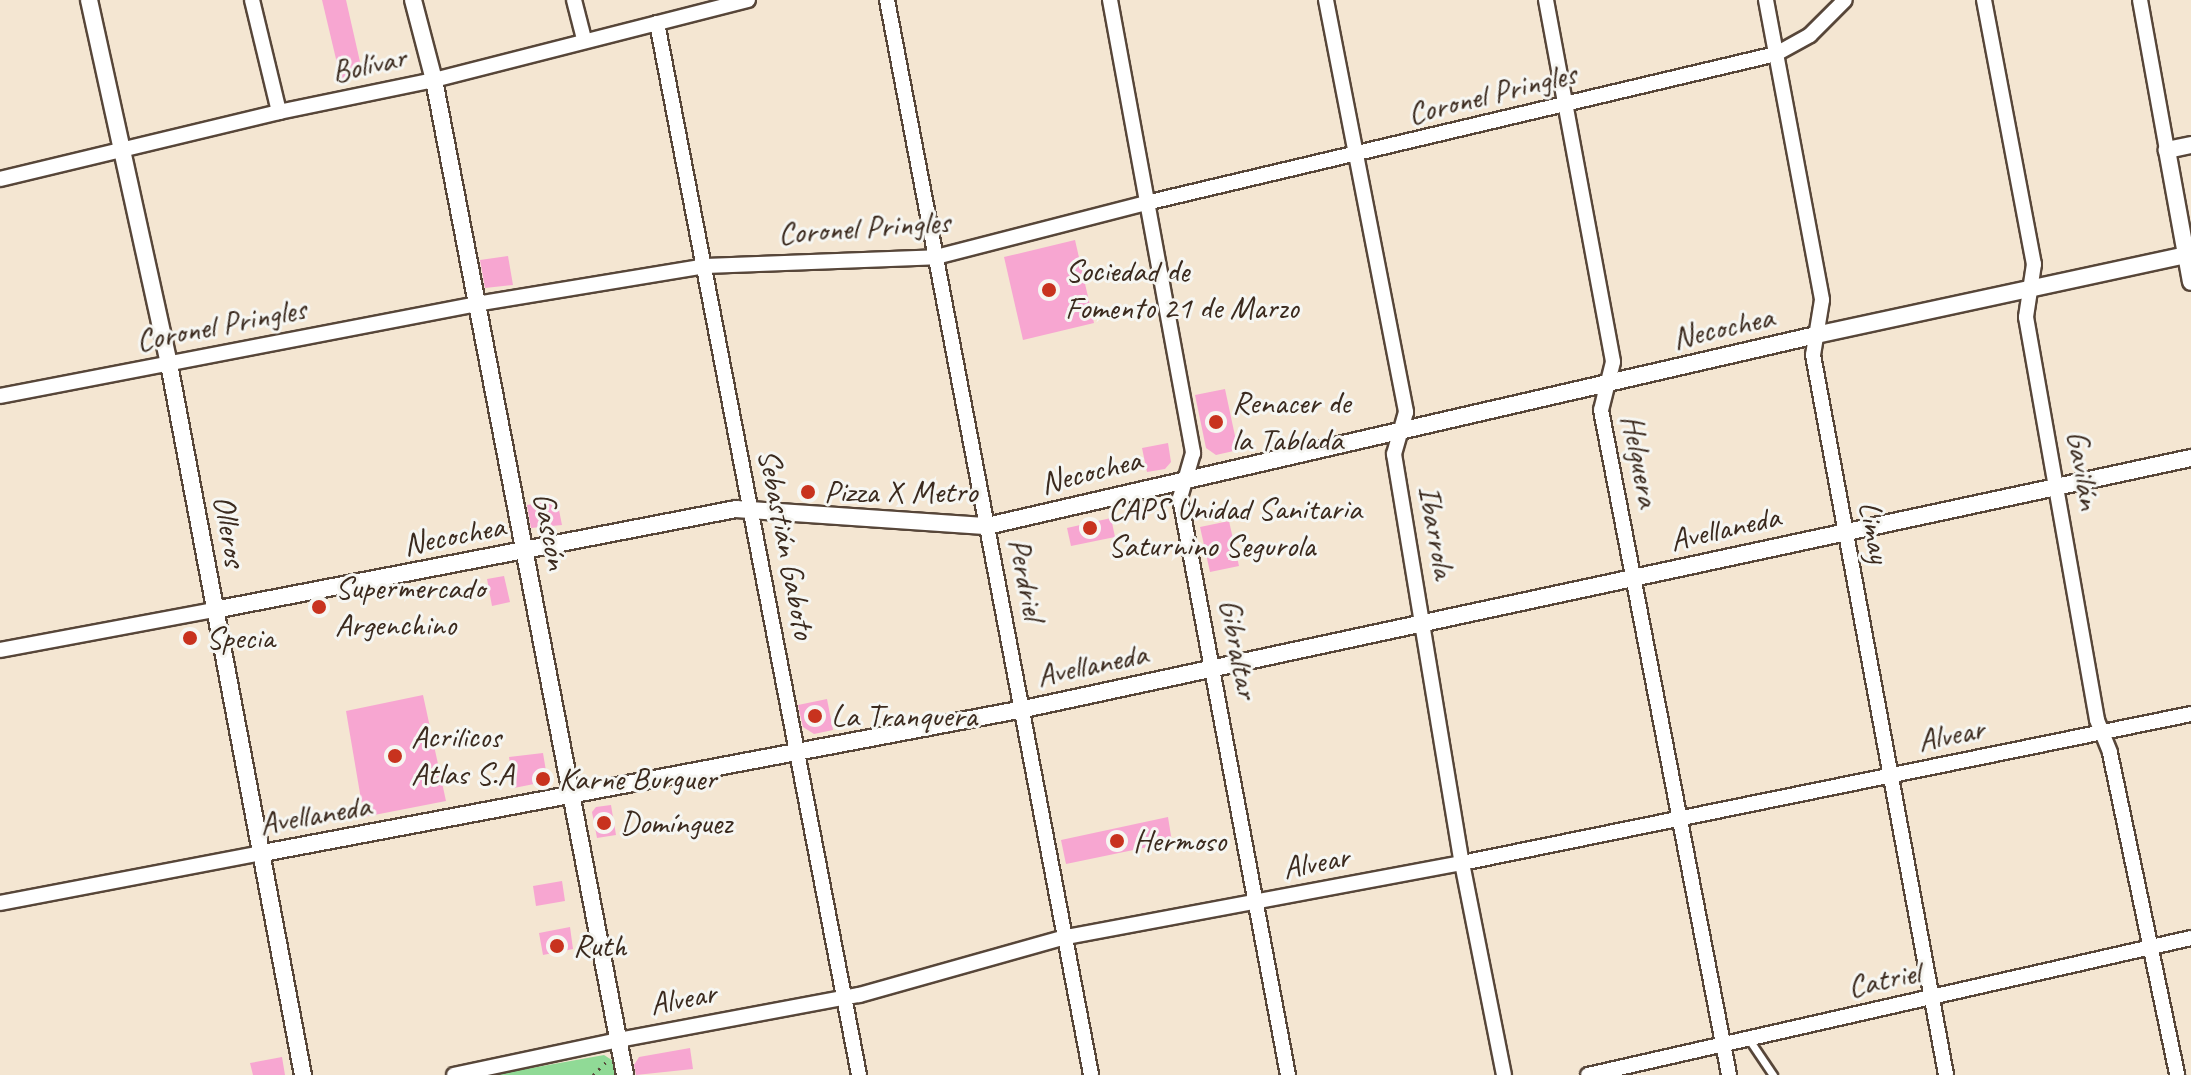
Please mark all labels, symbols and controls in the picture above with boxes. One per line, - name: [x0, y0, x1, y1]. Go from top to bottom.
- street label: Bolívar: [328, 38, 410, 92]
- street label: Coronel Pringles: [1404, 55, 1580, 133]
- street label: Coronel Pringles: [777, 203, 951, 253]
- place label: Sociedad de Fomento 21 de Marzo: [1065, 253, 1300, 328]
- marker: Sociedad de Fomento 21 de Marzo: [1040, 281, 1058, 299]
- street label: Coronel Pringles: [133, 290, 309, 360]
- street label: Necochea: [1669, 298, 1777, 358]
- place label: Renacer de la Tablada: [1232, 385, 1350, 460]
- street label: Helguera: [1612, 412, 1668, 510]
- marker: Renacer de la Tablada: [1207, 413, 1225, 431]
- street label: Gavilán: [2057, 428, 2109, 512]
- street label: Necochea: [1037, 441, 1145, 503]
- street label: Sebastián Gaboto: [749, 446, 823, 642]
- place label: Pizza X Metro: [824, 473, 977, 511]
- marker: Pizza X Metro: [799, 483, 817, 501]
- street label: Ibarrola: [1409, 483, 1463, 581]
- street label: Gascón: [524, 489, 576, 573]
- place label: CAPS Unidad Sanitaria Saturnino Segurola: [1108, 491, 1361, 566]
- street label: Olleros: [204, 492, 254, 570]
- street label: Avellaneda: [1666, 498, 1784, 560]
- street label: Limay: [1850, 498, 1898, 566]
- street label: Necochea: [400, 507, 508, 565]
- marker: CAPS Unidad Sanitaria Saturnino Segurola: [1079, 517, 1101, 539]
- street label: Perdriel: [999, 535, 1053, 623]
- place label: Supermercado Argenchino: [335, 570, 485, 645]
- street label: Gibraltar: [1210, 596, 1266, 702]
- marker: Supermercado Argenchino: [310, 598, 328, 616]
- place label: Specia: [206, 619, 274, 657]
- marker: Specia: [181, 629, 199, 647]
- street label: Avellaneda: [1033, 635, 1151, 695]
- place label: La Tranquera: [831, 697, 978, 735]
- marker: La Tranquera: [806, 707, 824, 725]
- street label: Alvear: [1915, 710, 1987, 760]
- place label: Acrilicos Atlas S.A: [411, 719, 514, 794]
- marker: Acrilicos Atlas S.A: [386, 747, 404, 765]
- place label: Karne Burguer: [559, 760, 717, 798]
- marker: Karne Burguer: [534, 770, 552, 788]
- street label: Avellaneda: [257, 786, 373, 844]
- place label: Domínguez: [620, 804, 732, 842]
- marker: Domínguez: [595, 814, 613, 832]
- place label: Hermoso: [1133, 822, 1226, 860]
- marker: Hermoso: [1108, 832, 1126, 850]
- street label: Alvear: [1280, 838, 1352, 888]
- place label: Ruth: [573, 927, 626, 965]
- marker: Ruth: [548, 937, 566, 955]
- street label: Catriel: [1844, 954, 1924, 1006]
- street label: Alvear: [647, 974, 719, 1024]

